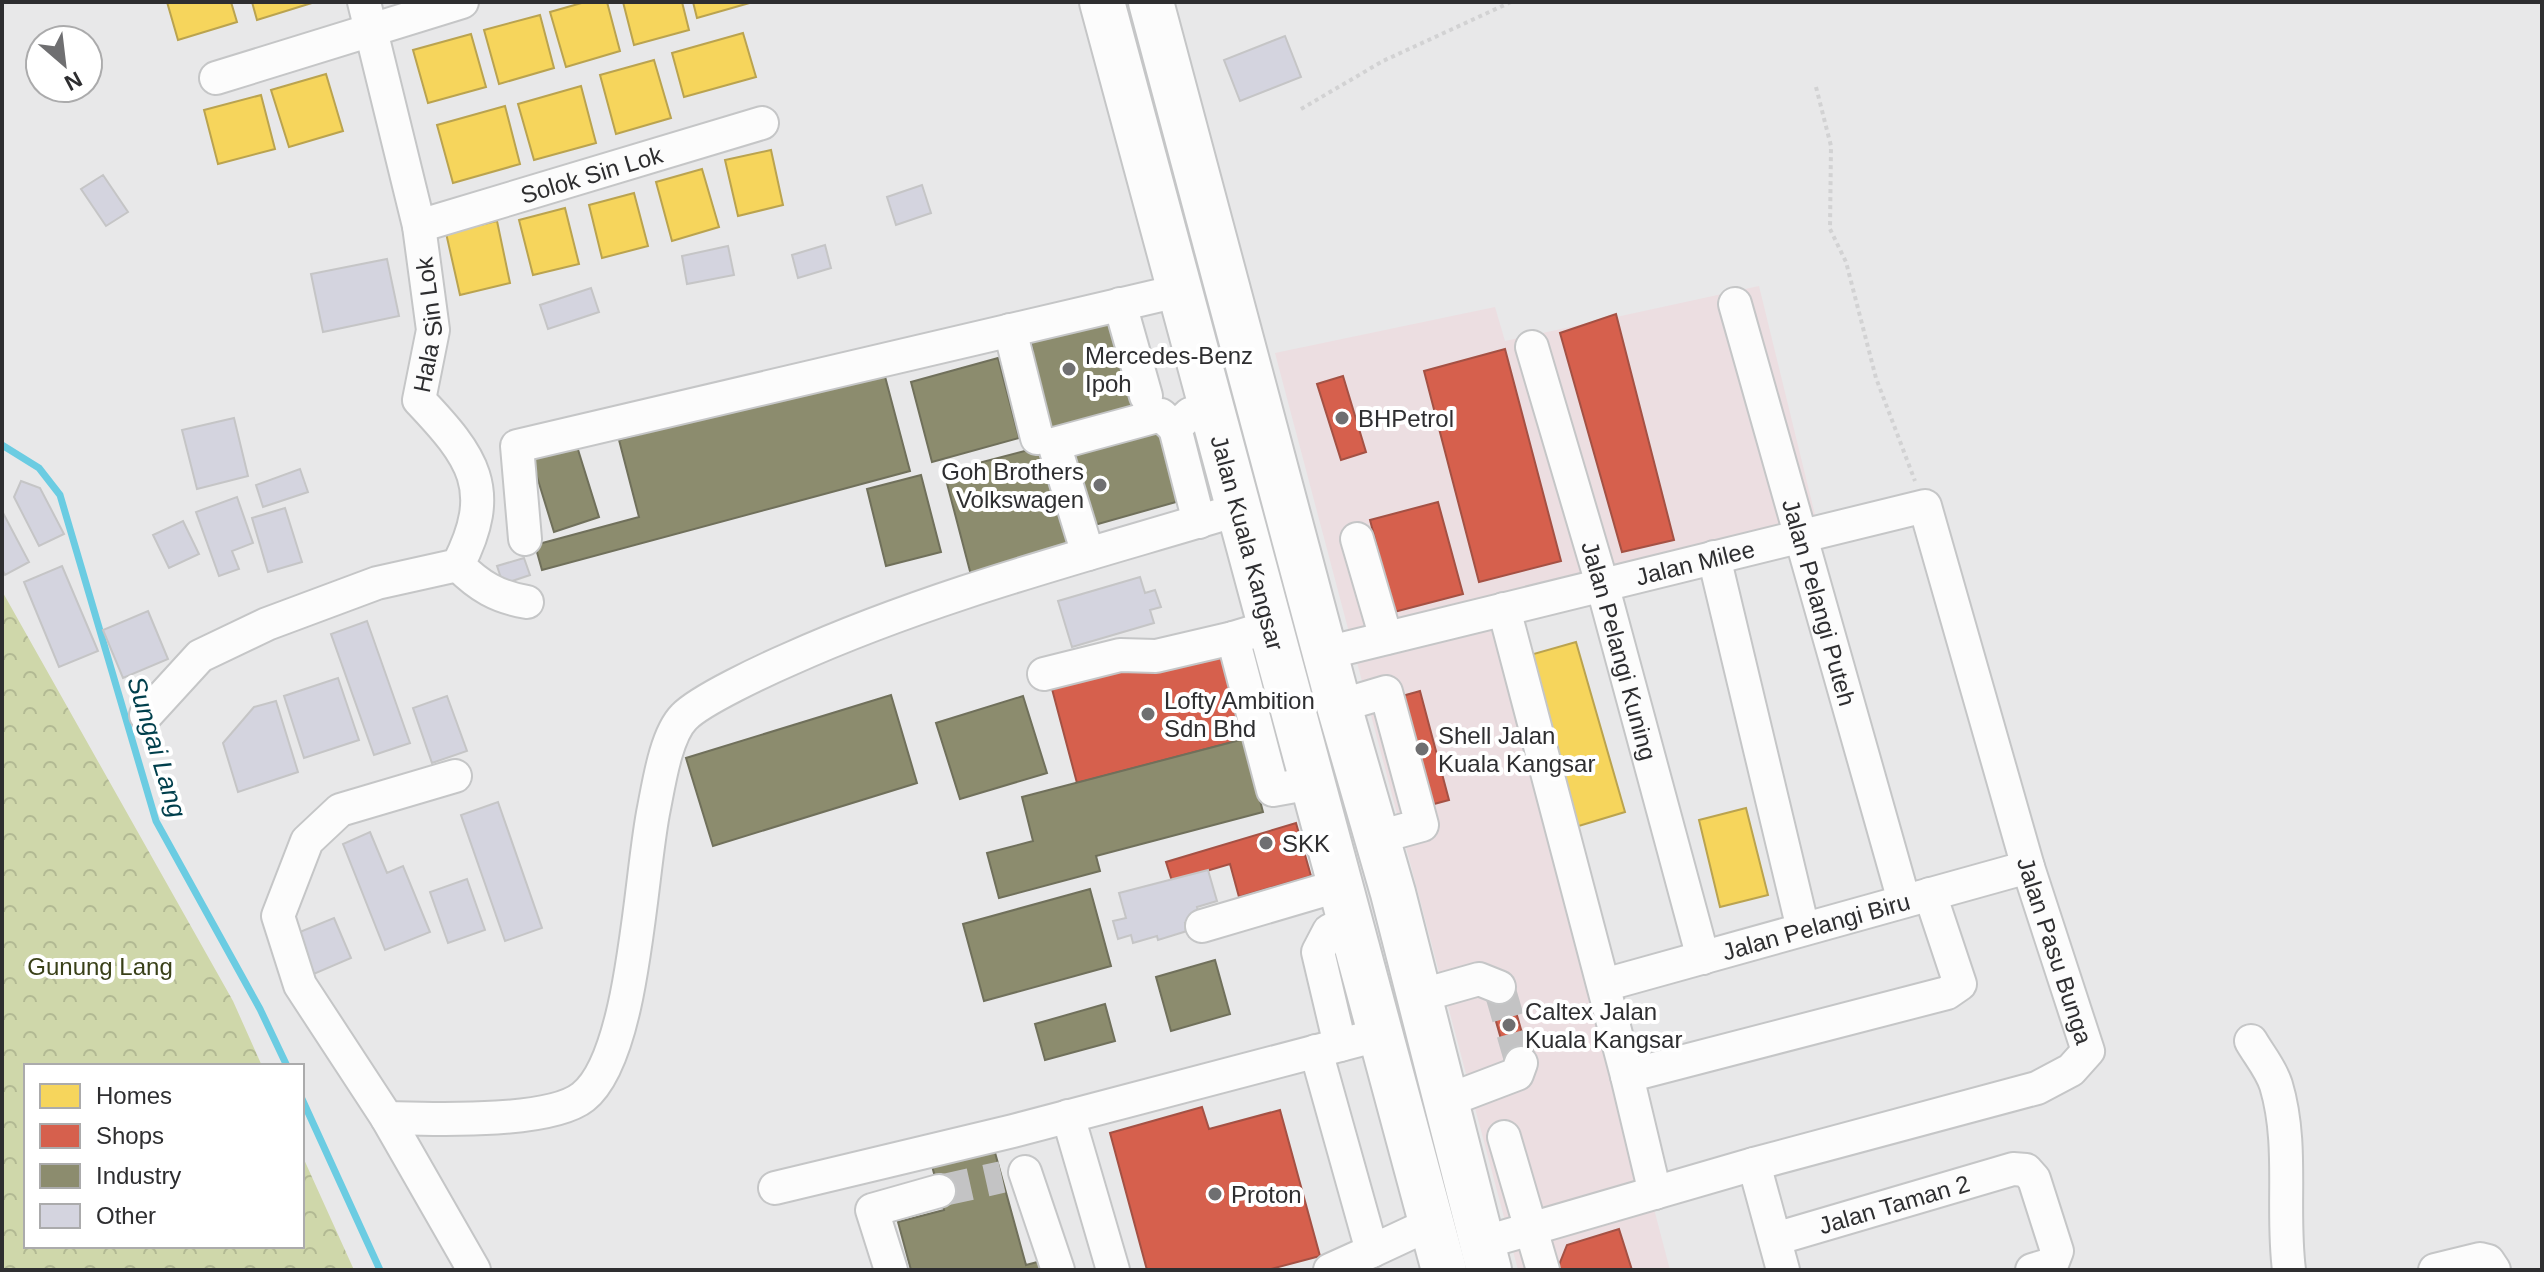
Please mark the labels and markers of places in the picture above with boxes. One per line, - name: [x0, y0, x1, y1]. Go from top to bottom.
- place label: Mercedes-Benz Ipoh: [1085, 342, 1253, 397]
- marker: Mercedes-Benz Ipoh: [1060, 360, 1078, 378]
- place label: BHPetrol: [1358, 405, 1454, 432]
- marker: BHPetrol: [1333, 409, 1351, 427]
- place label: Goh Brothers Volkswagen: [941, 458, 1084, 513]
- marker: Goh Brothers Volkswagen: [1091, 476, 1109, 494]
- place label: Lofty Ambition Sdn Bhd: [1164, 687, 1315, 742]
- marker: Lofty Ambition Sdn Bhd: [1139, 705, 1157, 723]
- place label: Shell Jalan Kuala Kangsar: [1438, 722, 1595, 777]
- marker: Shell Jalan Kuala Kangsar: [1413, 740, 1431, 758]
- place label: SKK: [1282, 830, 1330, 857]
- marker: SKK: [1257, 834, 1275, 852]
- place label: Caltex Jalan Kuala Kangsar: [1525, 998, 1682, 1053]
- marker: Caltex Jalan Kuala Kangsar: [1500, 1016, 1518, 1034]
- place label: Proton: [1231, 1181, 1302, 1208]
- marker: Proton: [1206, 1185, 1224, 1203]

